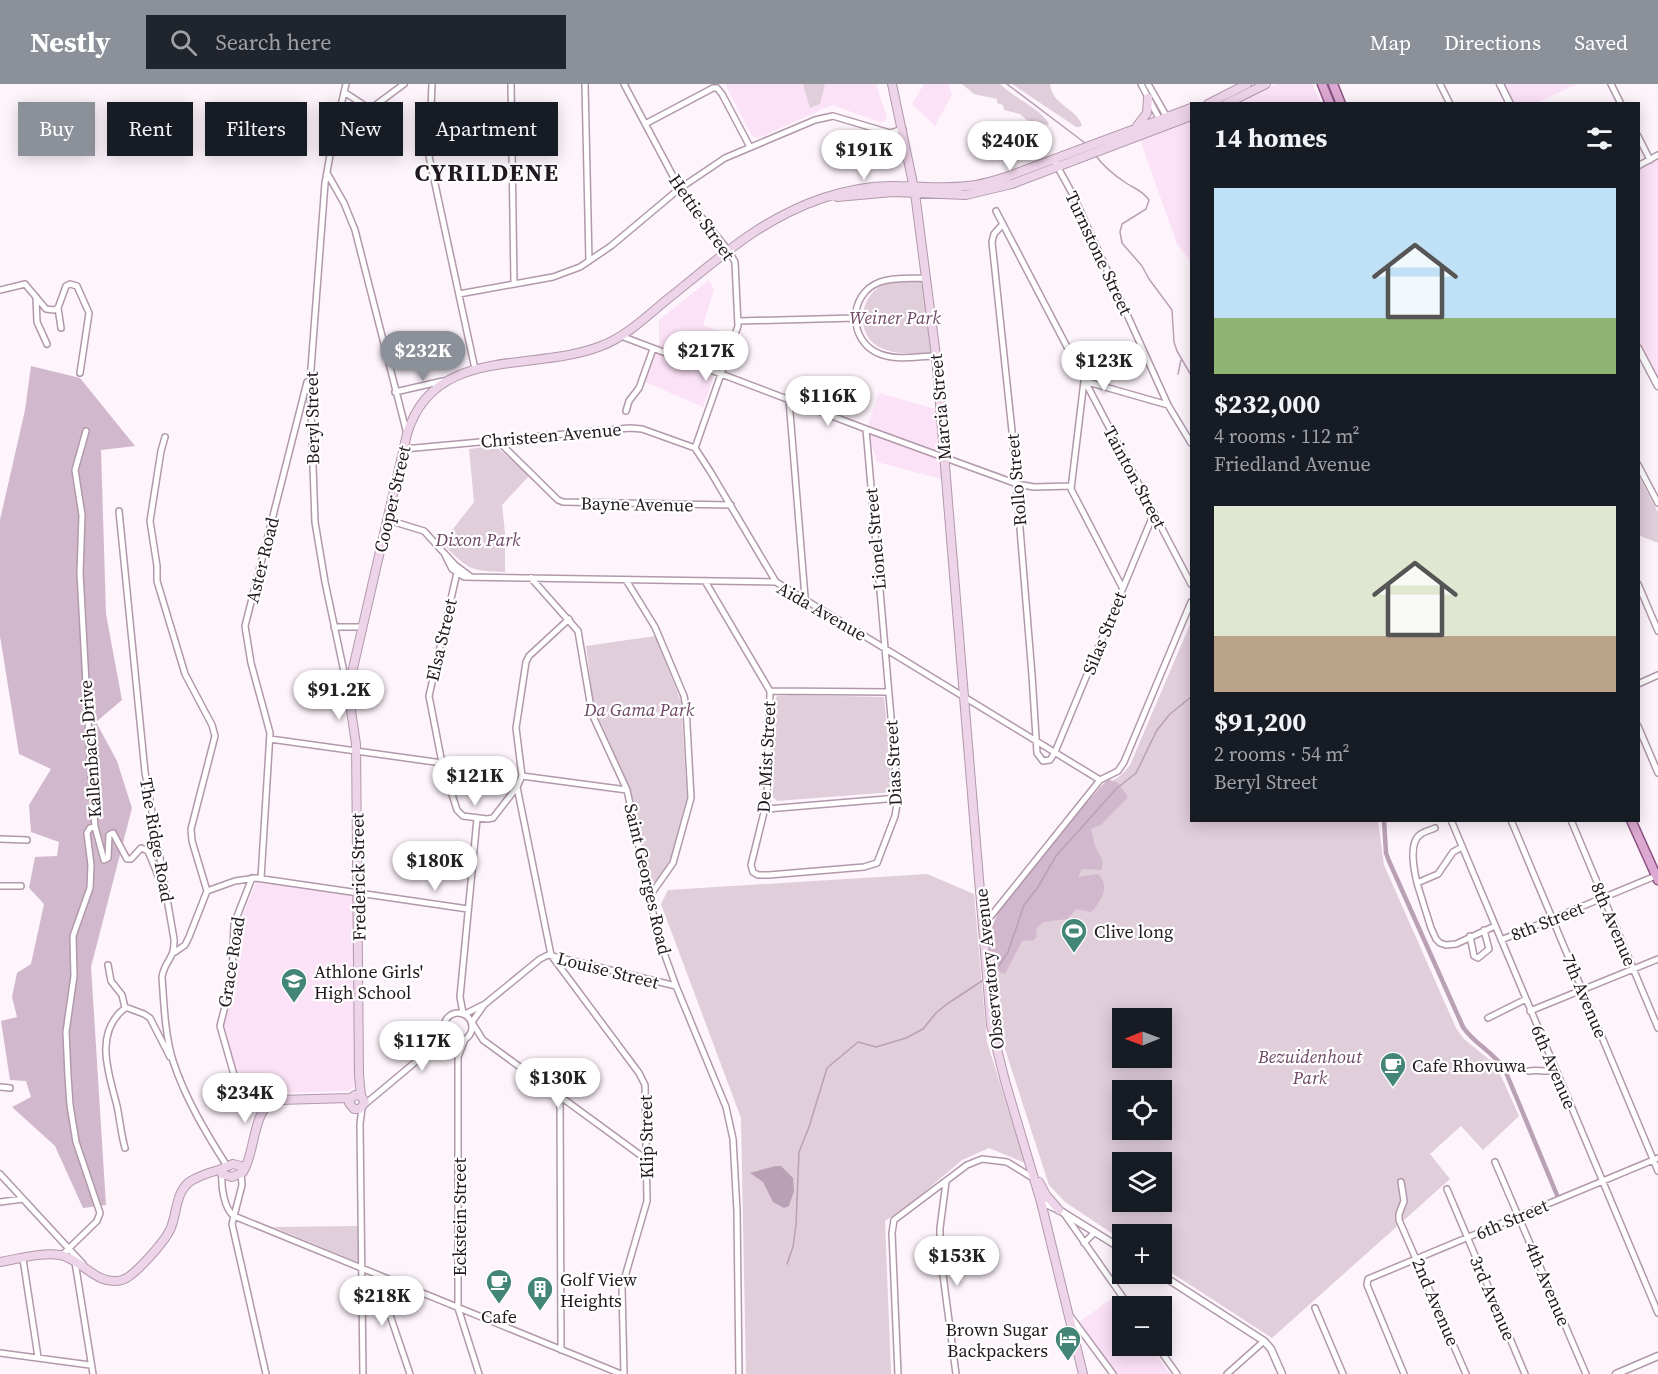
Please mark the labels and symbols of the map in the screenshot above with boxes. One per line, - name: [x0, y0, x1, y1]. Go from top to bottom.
- pin: $240K: [968, 121, 1052, 172]
- pin: $191K: [822, 130, 906, 181]
- district label: CYRILDENE: [415, 156, 559, 189]
- street label: Hettie Street: [663, 169, 741, 265]
- street label: Turnstone Street: [1059, 187, 1139, 319]
- park label: Weiner Park: [849, 305, 941, 330]
- pin: $232K: [381, 331, 465, 382]
- pin: $217K: [664, 331, 748, 382]
- pin: $123K: [1062, 341, 1146, 392]
- street label: Marcia Street: [923, 353, 957, 461]
- street label: Beryl Street: [299, 371, 325, 465]
- pin: $116K: [786, 376, 870, 427]
- street label: Christeen Avenue: [479, 416, 623, 454]
- street label: Tainton Street: [1097, 421, 1173, 533]
- street label: Rollo Street: [1000, 433, 1032, 527]
- street label: Cooper Street: [368, 443, 416, 555]
- street label: Lionel Street: [858, 487, 892, 591]
- street label: Bayne Avenue: [580, 491, 694, 517]
- street label: Aster Road: [239, 515, 285, 605]
- park label: Dixon Park: [434, 527, 521, 552]
- street label: Aida Avenue: [773, 575, 871, 647]
- street label: Silas Street: [1076, 588, 1132, 678]
- street label: Elsa Street: [419, 596, 463, 684]
- pin: $91.2K: [290, 670, 388, 721]
- street label: Kallenbach Drive: [73, 679, 107, 819]
- park label: Da Gama Park: [583, 697, 695, 722]
- street label: De Mist Street: [751, 700, 781, 814]
- street label: Dias Street: [878, 719, 908, 807]
- pin: $121K: [433, 756, 517, 807]
- street label: The Ridge Road: [134, 776, 180, 904]
- street label: Saint Georges Road: [618, 801, 678, 957]
- street label: Frederick Street: [344, 813, 372, 941]
- pin: $180K: [393, 841, 477, 892]
- street label: 8th Avenue: [1585, 878, 1643, 970]
- street label: Observatory Avenue: [968, 887, 1010, 1051]
- street label: 8th Street: [1507, 895, 1587, 947]
- street label: Grace Road: [211, 915, 251, 1009]
- sports icon: Clive long: [1059, 916, 1089, 954]
- place label: Clive long: [1094, 919, 1173, 944]
- street label: Louise Street: [555, 945, 662, 995]
- street label: 7th Avenue: [1556, 950, 1614, 1042]
- place label: Athlone Girls' High School: [314, 959, 423, 1005]
- school or university icon: Athlone Girls' High School: [279, 966, 309, 1004]
- north arrow: [1112, 1008, 1172, 1068]
- pin: $117K: [380, 1021, 464, 1072]
- street label: 6th Avenue: [1525, 1021, 1583, 1113]
- park label: Bezuidenhout Park: [1257, 1044, 1363, 1090]
- cafe icon: Cafe Rhovuwa: [1378, 1050, 1408, 1088]
- place label: Cafe Rhovuwa: [1412, 1053, 1527, 1078]
- pin: $130K: [516, 1058, 600, 1109]
- pin: $234K: [203, 1073, 287, 1124]
- street label: Klip Street: [633, 1095, 659, 1179]
- street label: Eckstein Street: [447, 1157, 472, 1276]
- street label: 6th Street: [1472, 1193, 1552, 1245]
- pin: $153K: [915, 1236, 999, 1287]
- street label: 4th Avenue: [1519, 1238, 1577, 1330]
- street label: 3rd Avenue: [1464, 1252, 1522, 1344]
- street label: 2nd Avenue: [1406, 1254, 1466, 1350]
- cafe icon: Cafe: [484, 1267, 514, 1305]
- place label: Golf View Heights: [560, 1267, 637, 1313]
- building icon: Golf View Heights: [525, 1274, 555, 1312]
- pin: $218K: [340, 1276, 424, 1327]
- place label: Cafe: [481, 1304, 517, 1329]
- place label: Brown Sugar Backpackers: [945, 1317, 1048, 1363]
- hotel icon: Brown Sugar Backpackers: [1053, 1324, 1083, 1362]

